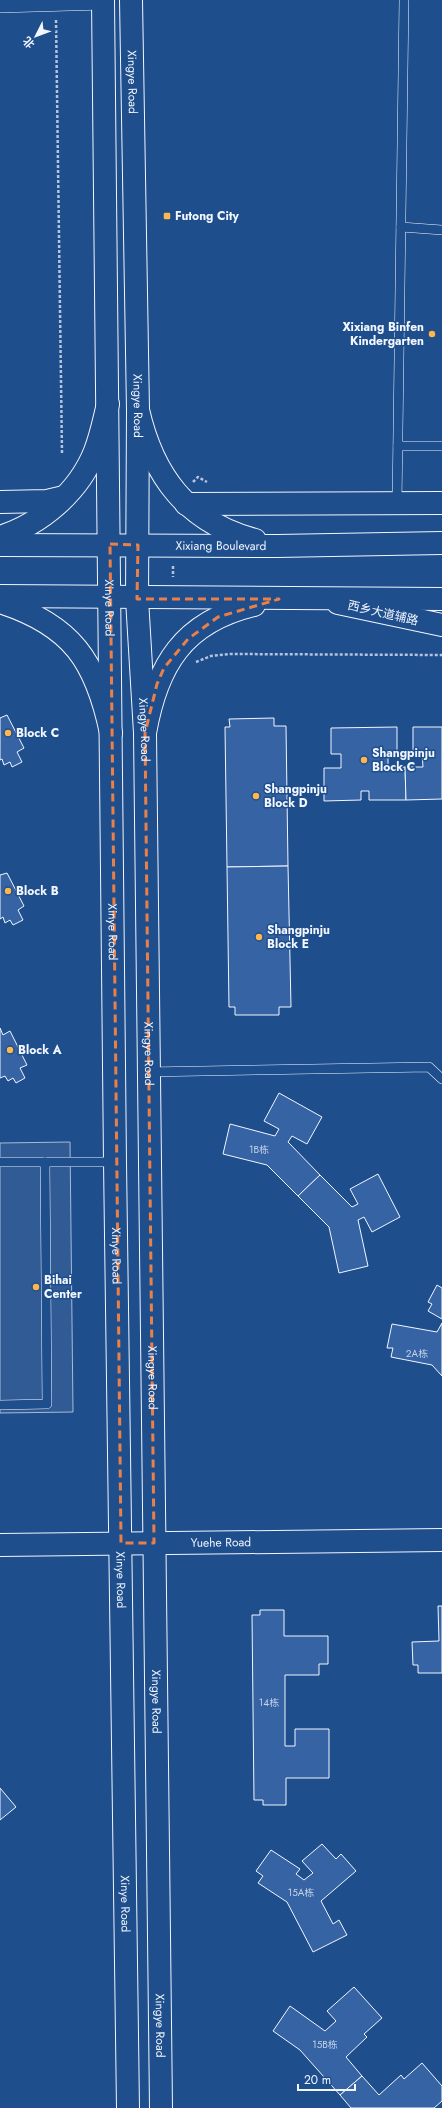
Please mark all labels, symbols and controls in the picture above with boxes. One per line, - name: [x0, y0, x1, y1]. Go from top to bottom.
- north arrow: [16, 16, 56, 56]
- text: 北: [19, 33, 38, 52]
- street label: Xingye Road: [123, 50, 142, 114]
- place label: Futong City: [175, 207, 240, 225]
- marker: Futong City: [162, 211, 172, 221]
- place label: Xixiang Binfen Kindergarten: [342, 318, 424, 350]
- marker: Xixiang Binfen Kindergarten: [427, 329, 437, 339]
- street label: Xingye Road: [128, 374, 147, 438]
- street label: Xixiang Boulevard: [176, 537, 266, 555]
- street label: Xinye Road: [100, 579, 119, 636]
- street label: 西乡大道辅路: [346, 596, 420, 630]
- street label: Xingye Road: [134, 697, 154, 762]
- place label: Block C: [16, 724, 59, 742]
- marker: Block C: [3, 728, 13, 738]
- place label: Shangpinju Block C: [372, 744, 435, 776]
- marker: Shangpinju Block C: [359, 755, 369, 765]
- place label: Shangpinju Block D: [264, 780, 327, 812]
- marker: Shangpinju Block D: [251, 791, 261, 801]
- place label: Block B: [16, 882, 59, 900]
- marker: Block B: [3, 886, 13, 896]
- street label: Xinye Road: [103, 903, 122, 960]
- place label: Shangpinju Block E: [267, 921, 330, 953]
- marker: Shangpinju Block E: [254, 932, 264, 942]
- street label: Xingye Road: [139, 1022, 158, 1086]
- place label: Block A: [18, 1041, 62, 1059]
- marker: Block A: [5, 1045, 15, 1055]
- house number: 1B栋: [249, 1142, 269, 1157]
- street label: Xinye Road: [107, 1227, 126, 1284]
- place label: Bihai Center: [44, 1271, 82, 1303]
- marker: Bihai Center: [31, 1282, 41, 1292]
- street label: Xingye Road: [143, 1346, 162, 1410]
- house number: 2A栋: [406, 1346, 428, 1361]
- street label: Yuehe Road: [191, 1533, 251, 1552]
- street label: Xinye Road: [111, 1551, 130, 1608]
- street label: Xingye Road: [147, 1670, 166, 1734]
- house number: 14栋: [259, 1695, 279, 1710]
- street label: Xinye Road: [116, 1875, 135, 1932]
- house number: 15A栋: [288, 1885, 314, 1900]
- street label: Xingye Road: [151, 1994, 169, 2058]
- house number: 15B栋: [312, 2037, 338, 2052]
- scale bar: [298, 2066, 355, 2092]
- text: 20 m: [304, 2071, 331, 2089]

